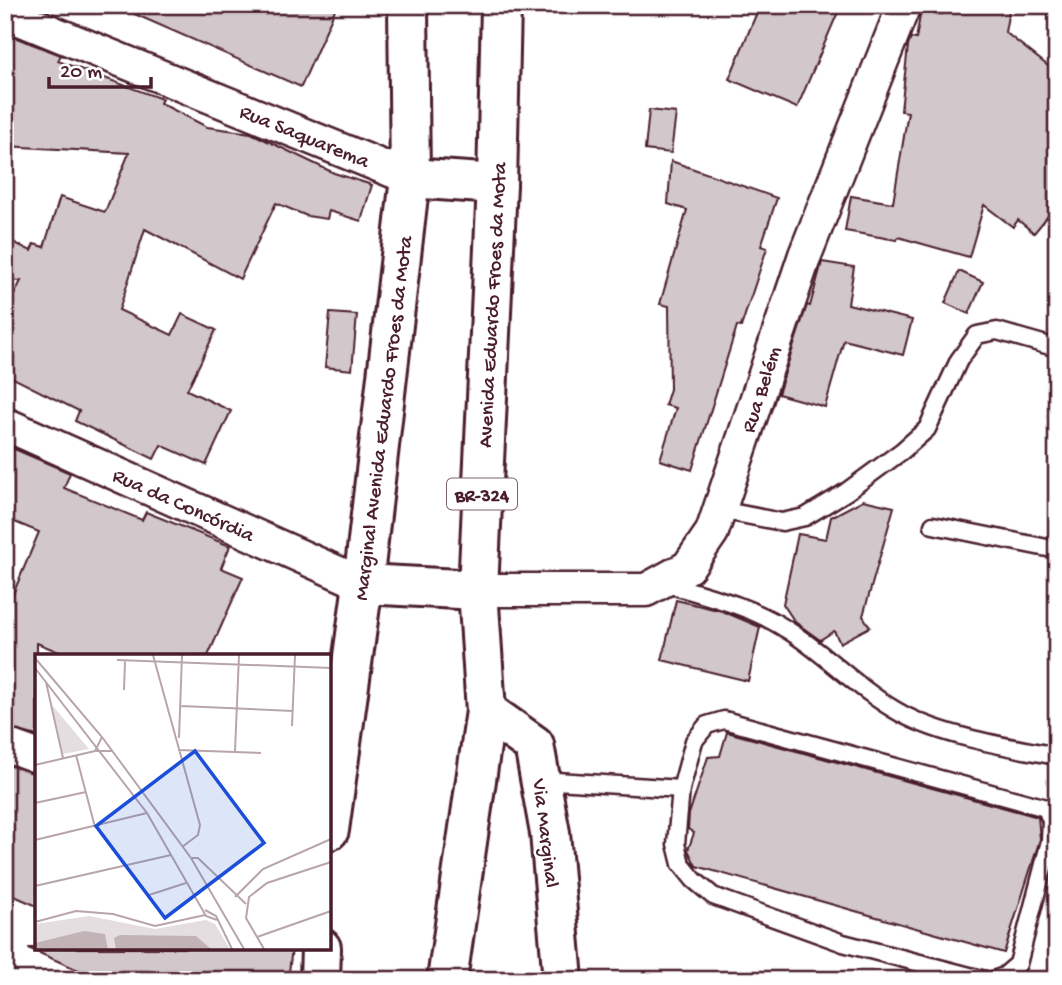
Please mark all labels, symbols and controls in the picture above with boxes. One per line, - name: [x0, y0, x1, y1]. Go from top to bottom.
- scale bar: [49, 46, 150, 90]
- text: 20 m: [60, 61, 102, 86]
- street label: Rua Saquarema: [235, 101, 373, 176]
- street label: Avenida Eduardo Froes da Mota: [475, 161, 515, 449]
- street label: Marginal Avenida Eduardo Froes da Mota: [351, 233, 420, 602]
- street label: Rua Belém: [738, 344, 789, 436]
- street label: Rua da Concórdia: [108, 465, 259, 550]
- road number: BR-324: [447, 478, 517, 509]
- inset map: [35, 654, 331, 950]
- street label: Via Marginal: [524, 777, 563, 889]

